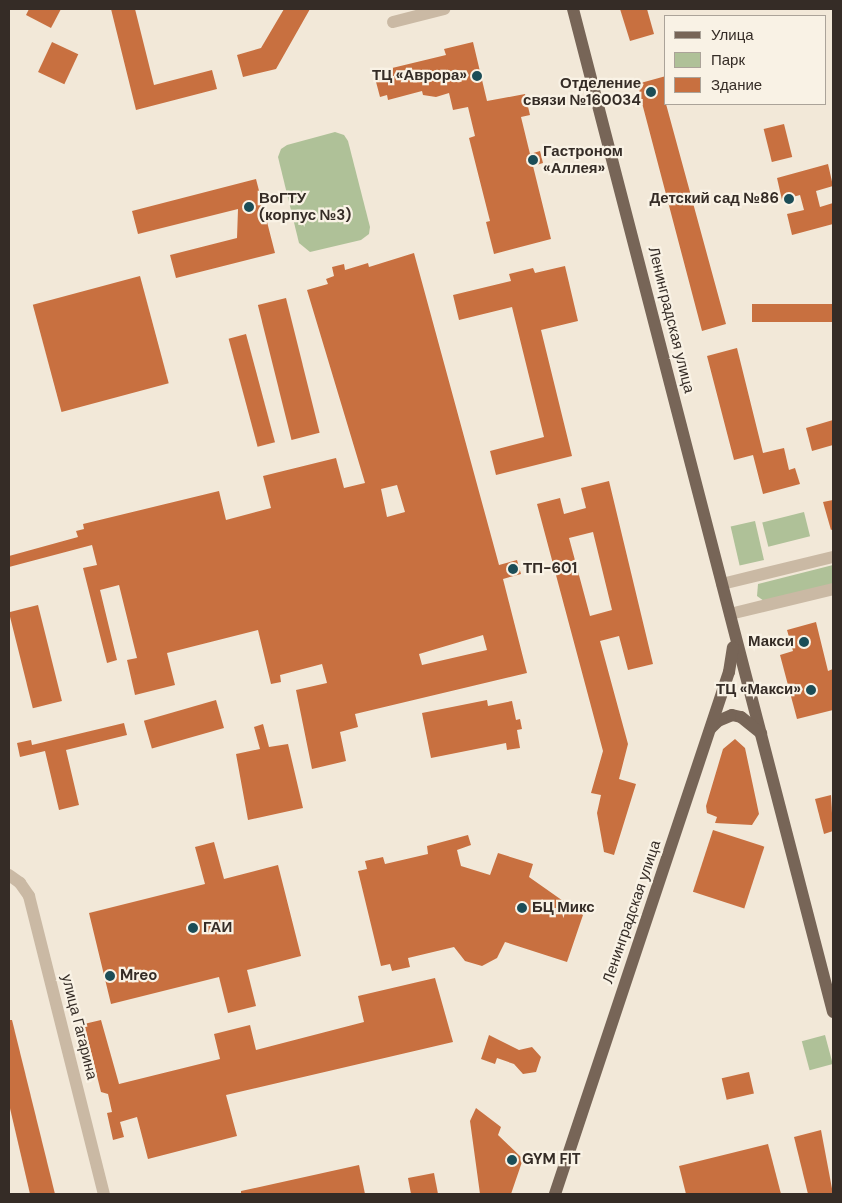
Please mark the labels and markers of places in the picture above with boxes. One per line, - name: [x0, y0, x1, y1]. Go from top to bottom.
- place label: ТЦ «Аврора»: [372, 67, 467, 85]
- marker: ТЦ «Аврора»: [471, 70, 483, 82]
- place label: Отделение связи №160034: [523, 74, 641, 109]
- marker: Отделение связи №160034: [645, 86, 657, 98]
- place label: Гастроном «Аллея»: [543, 142, 623, 177]
- marker: Гастроном «Аллея»: [527, 154, 539, 166]
- place label: ВоГТУ (корпус №3): [259, 189, 351, 224]
- place label: Детский сад №86: [649, 190, 779, 208]
- marker: Детский сад №86: [783, 193, 795, 205]
- marker: ВоГТУ (корпус №3): [243, 201, 255, 213]
- place label: ТП-601: [523, 560, 577, 578]
- marker: ТП-601: [507, 563, 519, 575]
- place label: Макси: [748, 633, 794, 651]
- marker: Макси: [798, 636, 810, 648]
- place label: ТЦ «Макси»: [716, 681, 801, 699]
- marker: ТЦ «Макси»: [805, 684, 817, 696]
- place label: БЦ Микс: [532, 899, 595, 917]
- marker: БЦ Микс: [516, 902, 528, 914]
- place label: ГАИ: [203, 919, 232, 937]
- marker: ГАИ: [187, 922, 199, 934]
- place label: Mreo: [120, 967, 157, 985]
- marker: Mreo: [104, 970, 116, 982]
- place label: GYM FIT: [522, 1151, 581, 1169]
- marker: GYM FIT: [506, 1154, 518, 1166]

